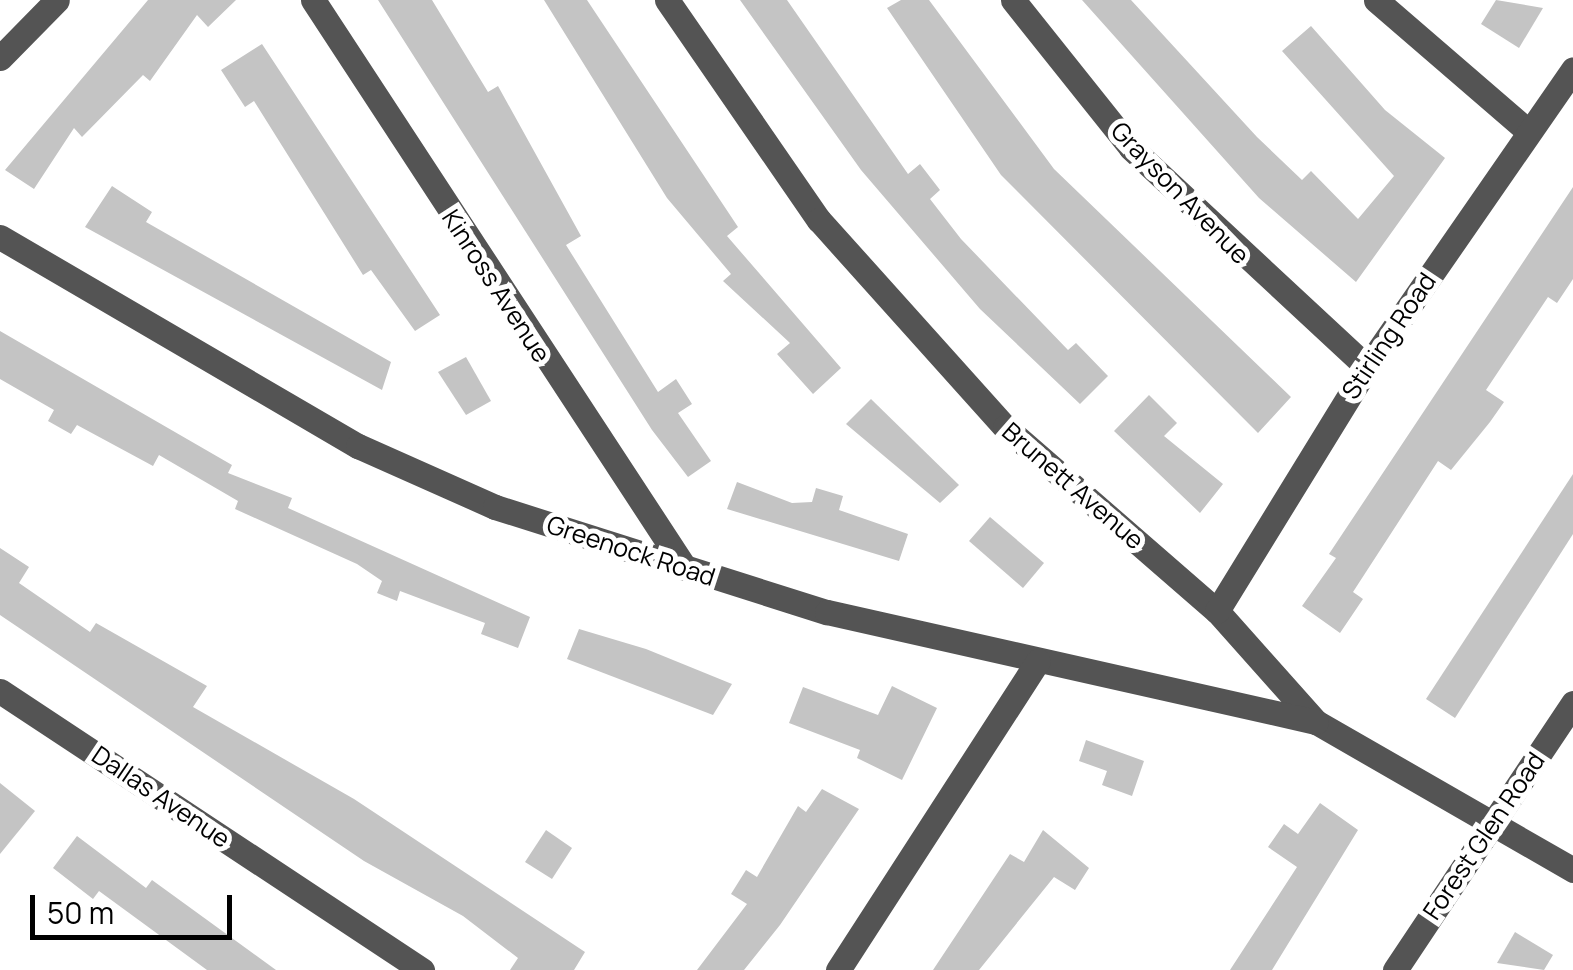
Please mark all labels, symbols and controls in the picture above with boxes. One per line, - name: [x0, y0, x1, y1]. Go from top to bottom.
- street label: Grayson Avenue: [1105, 116, 1255, 270]
- street label: Kinross Avenue: [436, 204, 556, 368]
- street label: Stirling Road: [1336, 267, 1442, 405]
- street label: Brunett Avenue: [996, 416, 1150, 556]
- street label: Greenock Road: [543, 510, 719, 592]
- street label: Dallas Avenue: [86, 740, 236, 854]
- street label: Forest Glen Road: [1417, 747, 1551, 925]
- scale bar: [35, 875, 238, 937]
- text: 50 m: [47, 892, 114, 933]

